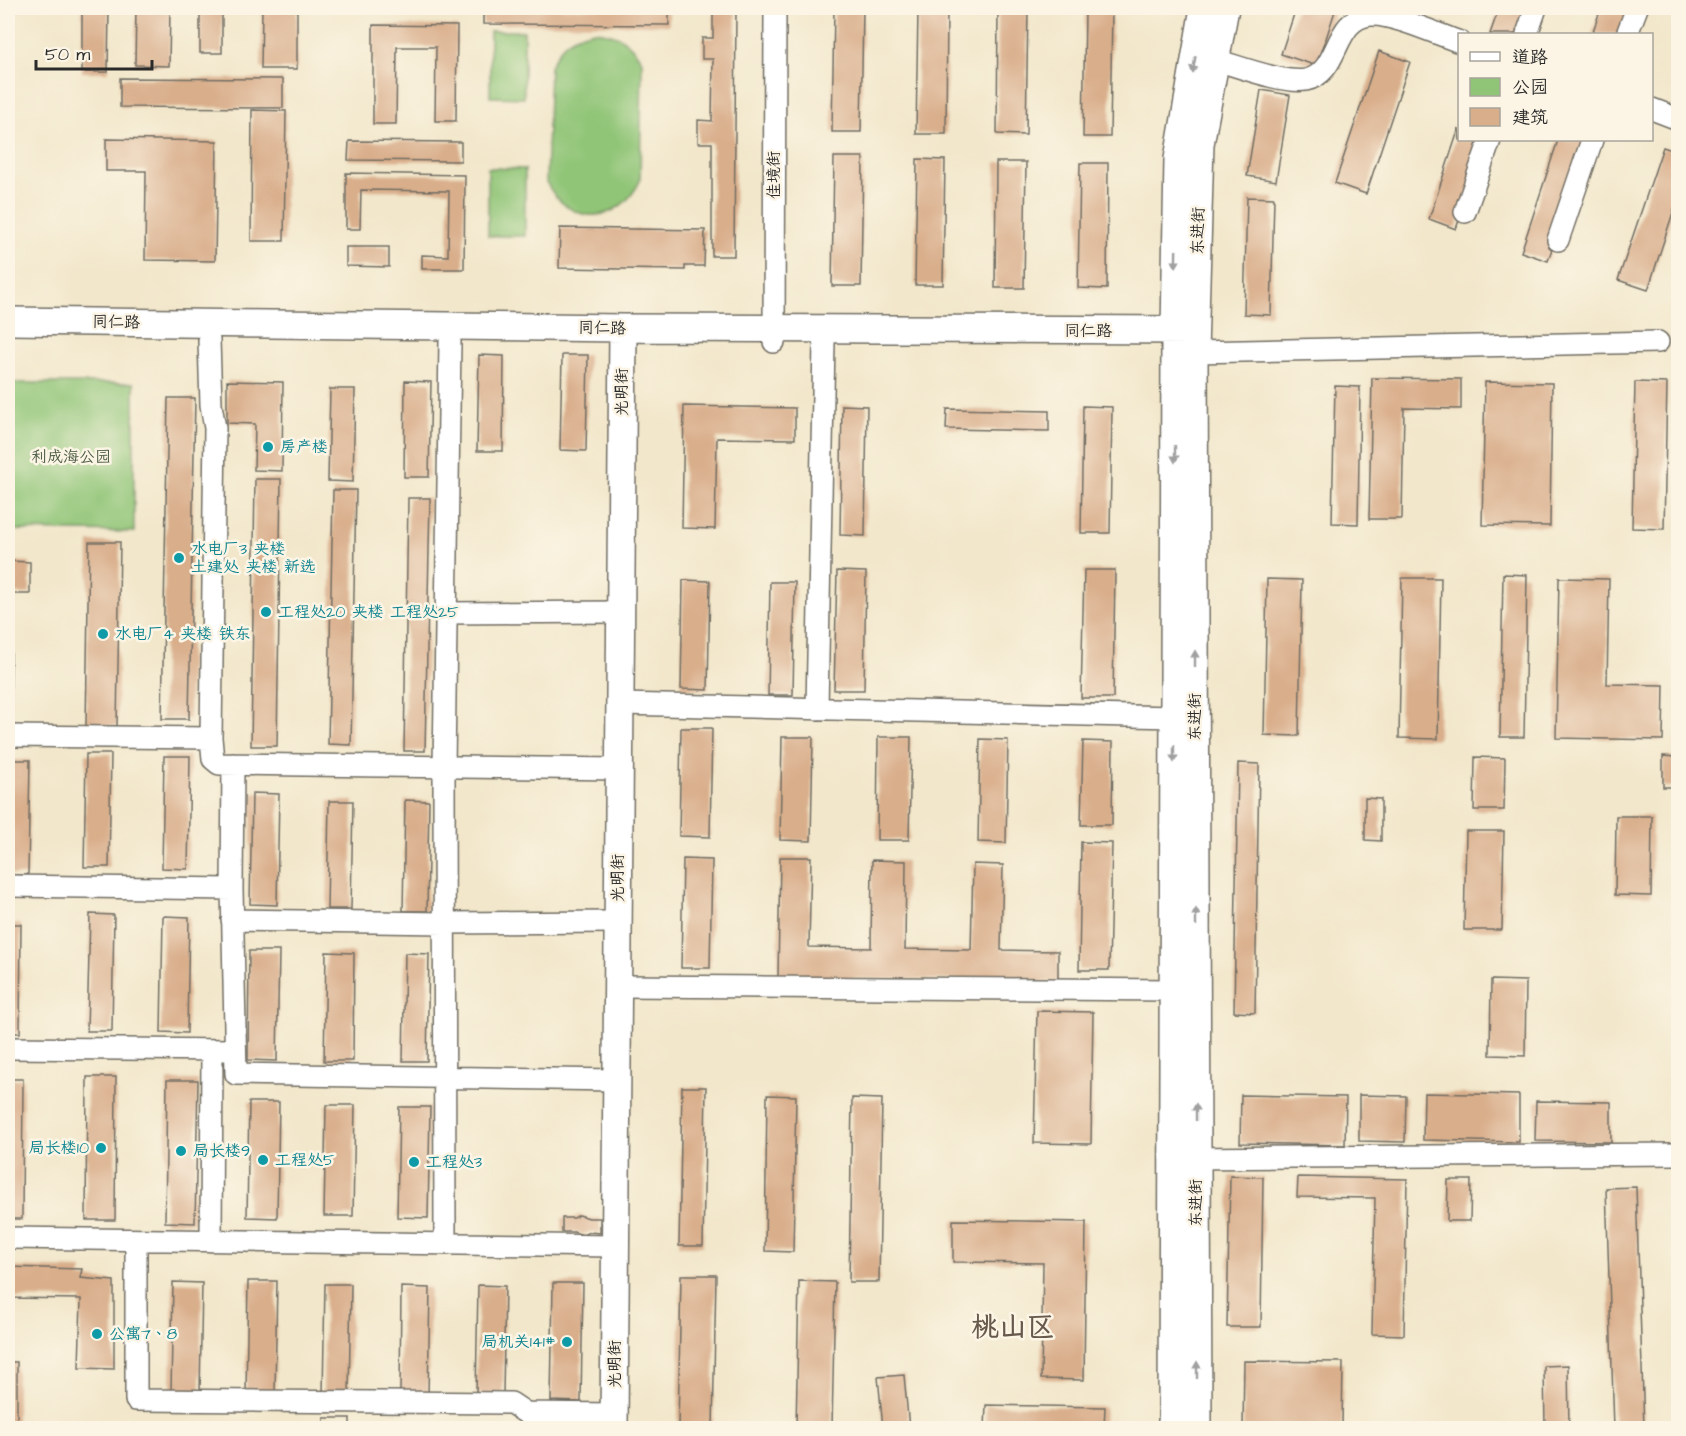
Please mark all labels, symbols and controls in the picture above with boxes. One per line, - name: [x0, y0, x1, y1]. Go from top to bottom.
- scale bar: [36, 33, 152, 71]
- legend: [1458, 33, 1653, 141]
- text: 50 m: [45, 42, 90, 67]
- text: 道路: [1512, 45, 1548, 70]
- one-way arrow: [1189, 56, 1198, 75]
- text: 公园: [1512, 75, 1548, 100]
- text: 建筑: [1512, 105, 1548, 130]
- street label: 佳境街: [763, 151, 785, 199]
- street label: 东进街: [1187, 207, 1209, 255]
- one-way arrow: [1171, 249, 1181, 268]
- street label: 同仁路: [92, 311, 140, 333]
- street label: 同仁路: [578, 317, 626, 339]
- street label: 同仁路: [1064, 320, 1112, 342]
- street label: 光明街: [611, 368, 633, 416]
- place label: 房产楼: [280, 436, 328, 458]
- marker: 房产楼: [261, 440, 275, 454]
- one-way arrow: [1170, 444, 1180, 463]
- park label: 利成海公园: [31, 446, 111, 468]
- place label: 水电厂3 夹楼 土建处 夹楼 新选: [191, 538, 316, 578]
- marker: 水电厂3 夹楼 土建处 夹楼 新选: [172, 551, 186, 565]
- place label: 工程处20 夹楼 工程处25: [278, 601, 459, 623]
- marker: 工程处20 夹楼 工程处25: [259, 605, 273, 619]
- place label: 水电厂4 夹楼 铁东: [115, 623, 251, 645]
- marker: 水电厂4 夹楼 铁东: [96, 627, 110, 641]
- one-way arrow: [1190, 650, 1200, 669]
- street label: 东进街: [1184, 693, 1206, 741]
- one-way arrow: [1169, 744, 1179, 763]
- street label: 光明街: [607, 854, 629, 902]
- one-way arrow: [1191, 908, 1201, 927]
- one-way arrow: [1191, 1103, 1201, 1122]
- place label: 局长楼10: [29, 1137, 89, 1159]
- place label: 局长楼9: [193, 1140, 250, 1162]
- marker: 局长楼10: [94, 1141, 108, 1155]
- marker: 局长楼9: [174, 1144, 188, 1158]
- place label: 工程处5: [275, 1149, 335, 1171]
- place label: 工程处3: [426, 1151, 482, 1173]
- marker: 工程处5: [256, 1153, 270, 1167]
- marker: 工程处3: [407, 1155, 421, 1169]
- street label: 东进街: [1185, 1179, 1207, 1227]
- district label: 桃山区: [971, 1308, 1055, 1347]
- place label: 公寓7、8: [109, 1323, 177, 1345]
- marker: 公寓7、8: [90, 1327, 104, 1341]
- place label: 局机关141#: [482, 1331, 556, 1353]
- marker: 局机关141#: [560, 1335, 574, 1349]
- street label: 光明街: [604, 1340, 626, 1388]
- one-way arrow: [1192, 1361, 1202, 1380]

